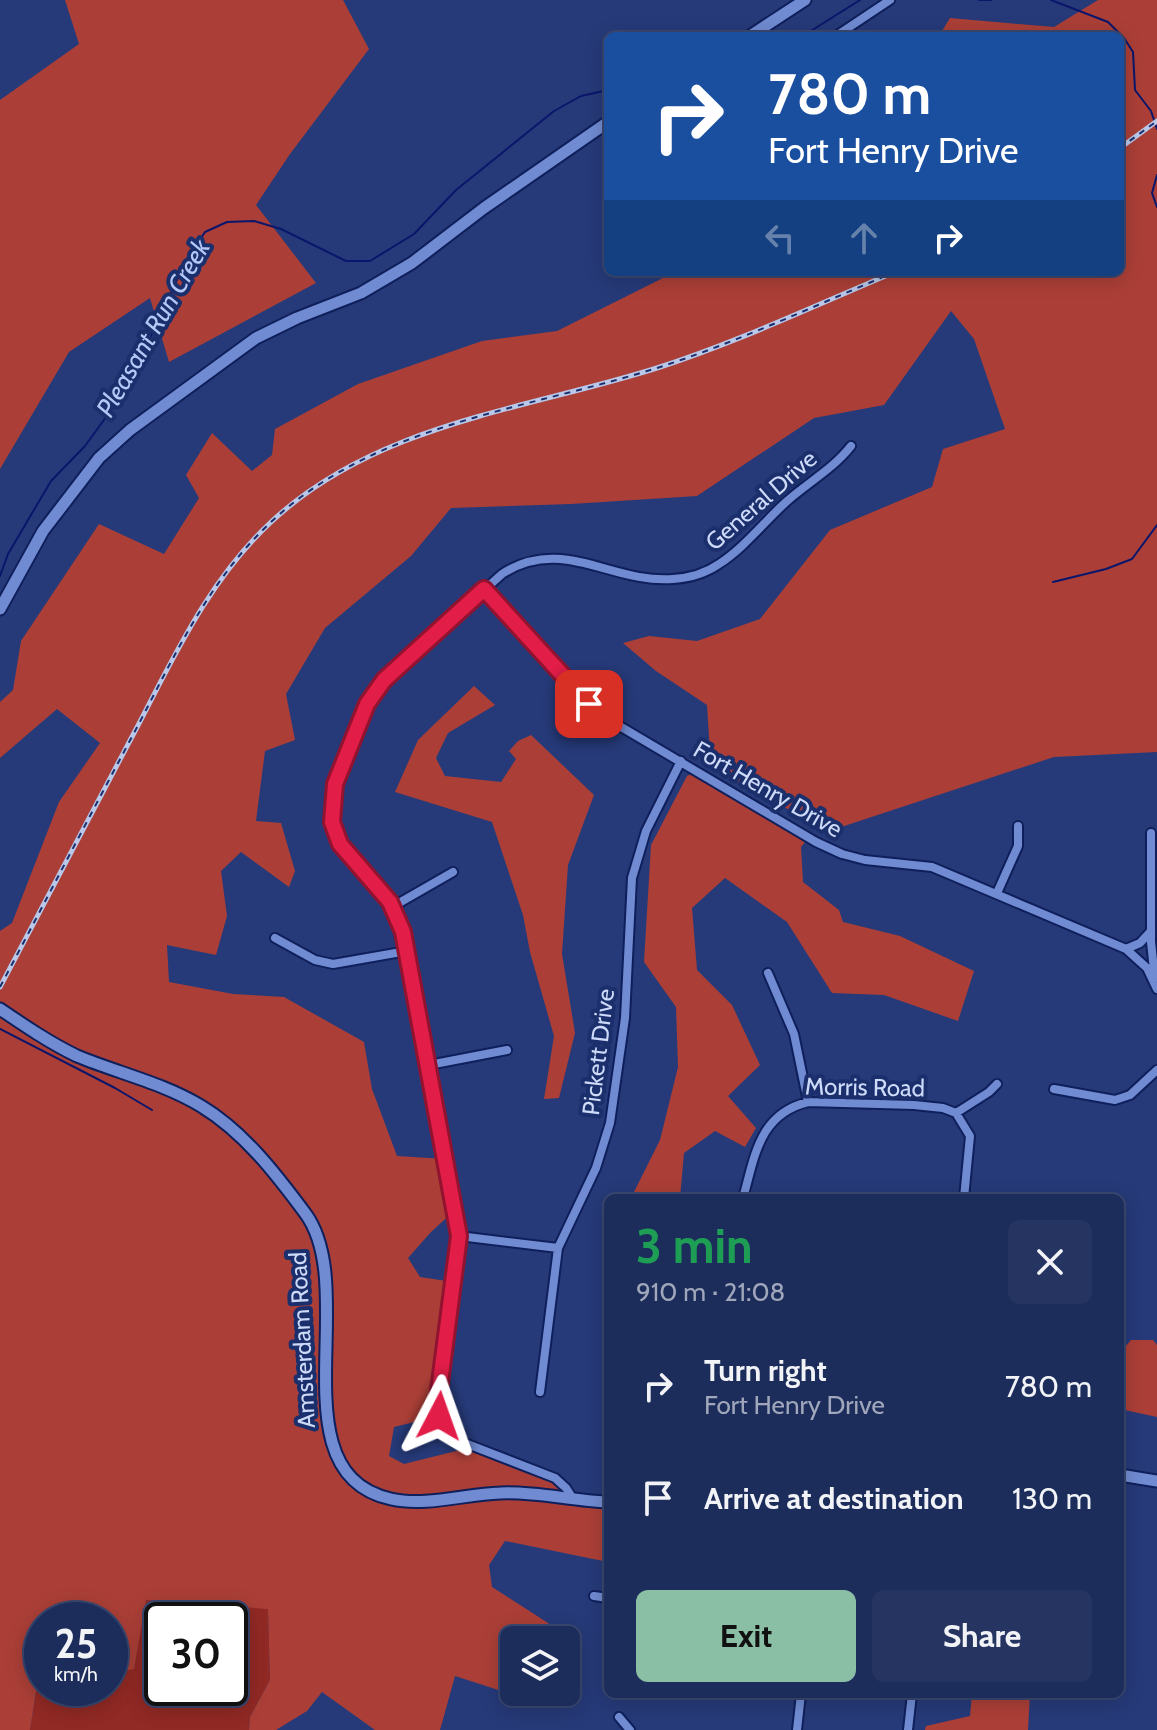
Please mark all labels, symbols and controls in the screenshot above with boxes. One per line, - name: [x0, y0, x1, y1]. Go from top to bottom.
- text: 780 m: [768, 60, 931, 128]
- icon: right: [636, 64, 740, 168]
- text: Fort Henry Drive: [768, 128, 1019, 172]
- icon: left: [758, 216, 802, 260]
- icon: ahead: [842, 216, 886, 260]
- icon: right: [926, 216, 970, 260]
- water label: Pleasant Run Creek: [89, 233, 217, 422]
- street label: General Drive: [699, 444, 823, 556]
- pin: [555, 670, 623, 738]
- icon: arrive: [567, 682, 611, 726]
- street label: Fort Henry Drive: [688, 735, 848, 843]
- street label: Pickett Drive: [576, 987, 620, 1117]
- street label: Morris Road: [805, 1071, 925, 1103]
- text: 3 min: [636, 1217, 752, 1275]
- button: close: [1008, 1220, 1092, 1304]
- street label: Amsterdam Road: [283, 1251, 321, 1429]
- text: 910 m · 21:08: [636, 1276, 785, 1308]
- text: Turn right: [704, 1352, 827, 1389]
- icon: right: [636, 1364, 680, 1408]
- text: 780 m: [1005, 1368, 1092, 1405]
- position arrow: [397, 1374, 481, 1458]
- text: Fort Henry Drive: [704, 1389, 885, 1421]
- icon: arrive: [636, 1476, 680, 1520]
- text: Arrive at destination: [704, 1480, 964, 1517]
- text: 130 m: [1012, 1480, 1092, 1517]
- button: Exit: [636, 1590, 856, 1682]
- button: Share: [872, 1590, 1092, 1682]
- speed limit sign: 30: [144, 1602, 248, 1706]
- text: 25: [55, 1619, 97, 1668]
- map controls: [500, 1626, 580, 1706]
- button: layers: [500, 1626, 580, 1706]
- text: km/h: [54, 1662, 98, 1686]

